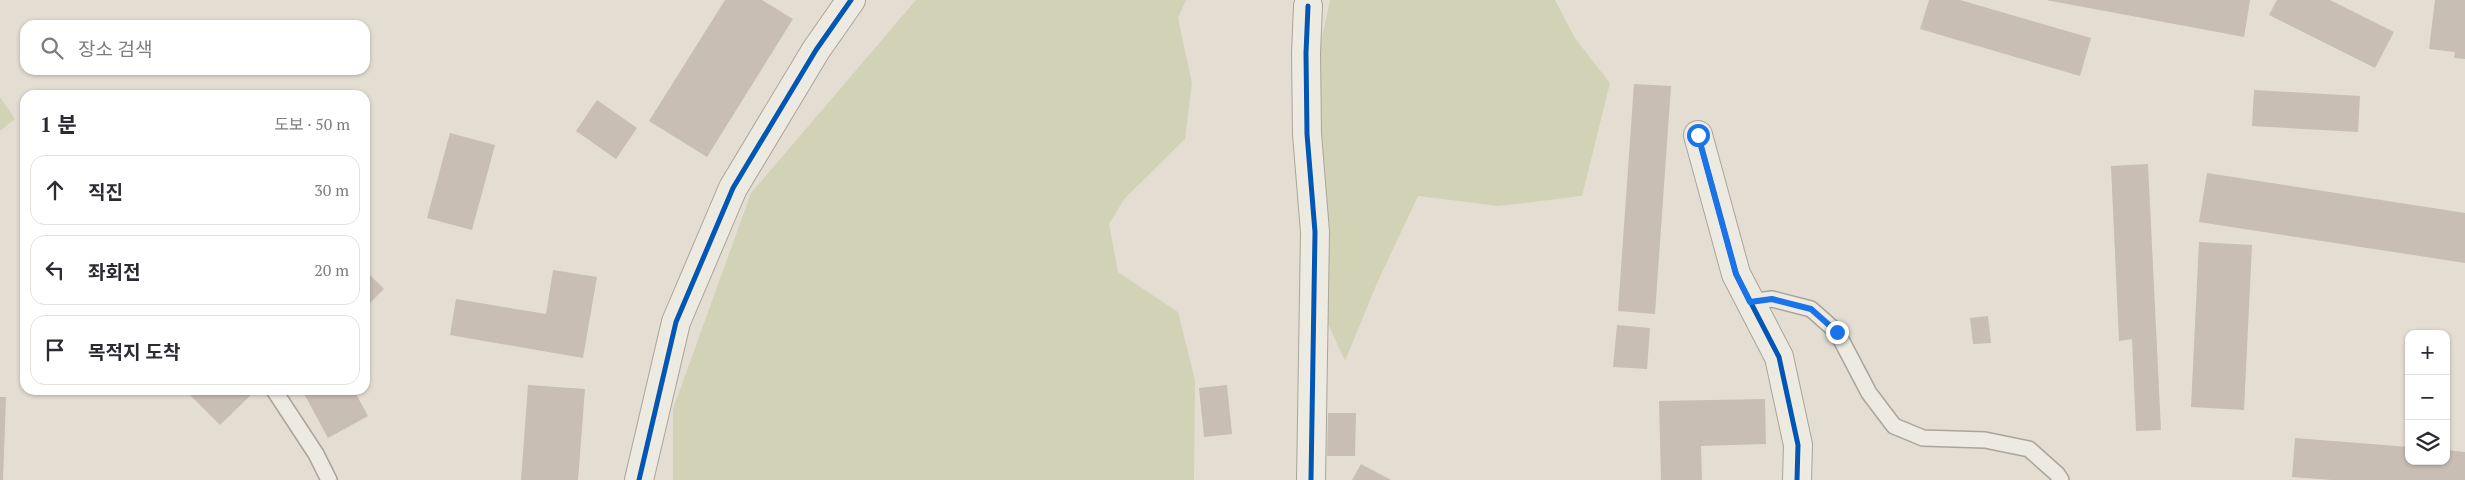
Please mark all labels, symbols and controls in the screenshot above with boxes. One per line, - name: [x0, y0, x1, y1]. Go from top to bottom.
- search box: [20, 20, 370, 75]
- icon: search: [38, 34, 66, 62]
- text: 장소 검색: [78, 36, 153, 61]
- text: 1 분: [40, 110, 77, 138]
- text: 도보 · 50 m: [274, 113, 350, 135]
- route start: [1687, 124, 1710, 147]
- icon: ahead: [41, 176, 69, 204]
- text: 직진: [88, 179, 123, 204]
- text: 30 m: [314, 179, 349, 201]
- icon: left: [41, 256, 69, 284]
- text: 좌회전: [88, 259, 140, 284]
- text: 20 m: [314, 259, 349, 281]
- route end: [1826, 321, 1849, 344]
- map controls: [2405, 330, 2450, 465]
- button: +: [2405, 330, 2450, 375]
- icon: arrive: [41, 336, 69, 364]
- text: 목적지 도착: [88, 339, 181, 364]
- button: −: [2405, 375, 2450, 420]
- button: layers: [2405, 420, 2450, 465]

